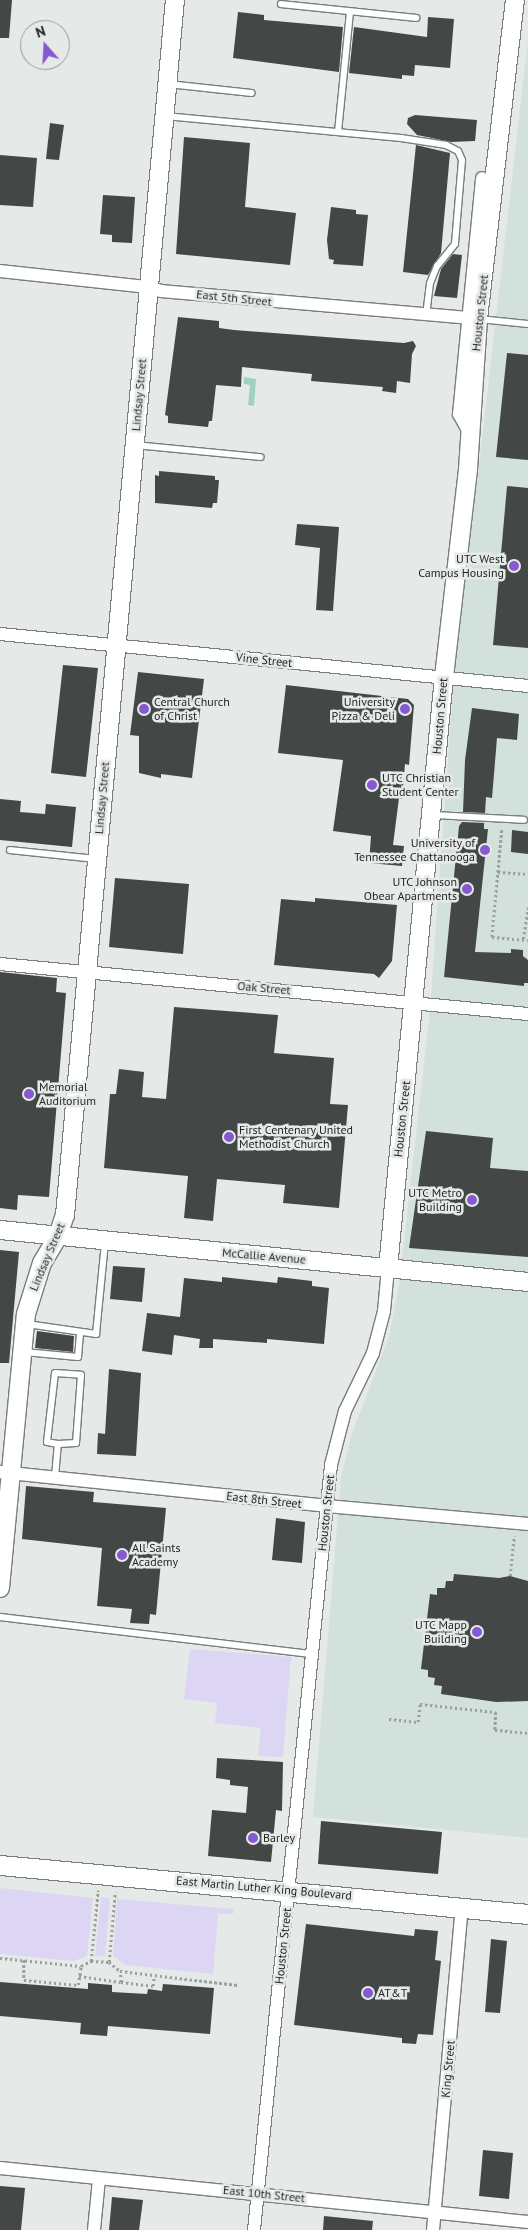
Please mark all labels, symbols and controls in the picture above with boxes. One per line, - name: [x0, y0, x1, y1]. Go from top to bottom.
- north arrow: [20, 20, 70, 70]
- text: N: [33, 22, 48, 42]
- street label: Houston Street: [469, 274, 491, 352]
- street label: East 5th Street: [196, 287, 272, 309]
- street label: Lindsay Street: [129, 358, 149, 432]
- place label: UTC West Campus Housing: [418, 552, 504, 580]
- marker: UTC West Campus Housing: [508, 560, 520, 572]
- street label: Vine Street: [235, 650, 293, 670]
- street label: Houston Street: [429, 677, 451, 755]
- place label: Central Church of Christ: [154, 695, 230, 723]
- place label: University Pizza & Deli: [332, 695, 395, 723]
- marker: Central Church of Christ: [138, 703, 150, 715]
- marker: University Pizza & Deli: [399, 703, 411, 715]
- street label: Lindsay Street: [92, 761, 112, 835]
- place label: UTC Christian Student Center: [382, 771, 458, 799]
- marker: UTC Christian Student Center: [366, 779, 378, 791]
- place label: University of Tennessee Chattanooga: [354, 836, 475, 864]
- marker: University of Tennessee Chattanooga: [479, 844, 491, 856]
- place label: UTC Johnson Obear Apartments: [363, 875, 457, 903]
- marker: UTC Johnson Obear Apartments: [461, 883, 473, 895]
- street label: Oak Street: [237, 978, 291, 998]
- place label: Memorial Auditorium: [39, 1080, 96, 1108]
- street label: Houston Street: [391, 1080, 413, 1158]
- marker: Memorial Auditorium: [23, 1088, 35, 1100]
- place label: First Centenary United Methodist Church: [239, 1123, 353, 1151]
- marker: First Centenary United Methodist Church: [223, 1131, 235, 1143]
- place label: UTC Metro Building: [408, 1186, 462, 1214]
- marker: UTC Metro Building: [466, 1194, 478, 1206]
- street label: Lindsay Street: [26, 1221, 68, 1293]
- street label: McCallie Avenue: [221, 1245, 307, 1267]
- street label: Houston Street: [315, 1474, 337, 1552]
- street label: East 8th Street: [226, 1489, 302, 1511]
- place label: All Saints Academy: [132, 1541, 180, 1569]
- marker: All Saints Academy: [116, 1549, 128, 1561]
- place label: UTC Mapp Building: [415, 1618, 467, 1646]
- marker: UTC Mapp Building: [471, 1626, 483, 1638]
- place label: Barley: [263, 1831, 295, 1845]
- marker: Barley: [247, 1832, 259, 1844]
- street label: East Martin Luther King Boulevard: [176, 1873, 352, 1903]
- street label: Houston Street: [272, 1907, 294, 1985]
- place label: AT&T: [378, 1986, 407, 2000]
- marker: AT&T: [362, 1987, 374, 1999]
- street label: King Street: [438, 2040, 458, 2098]
- street label: East 10th Street: [222, 2183, 306, 2205]

